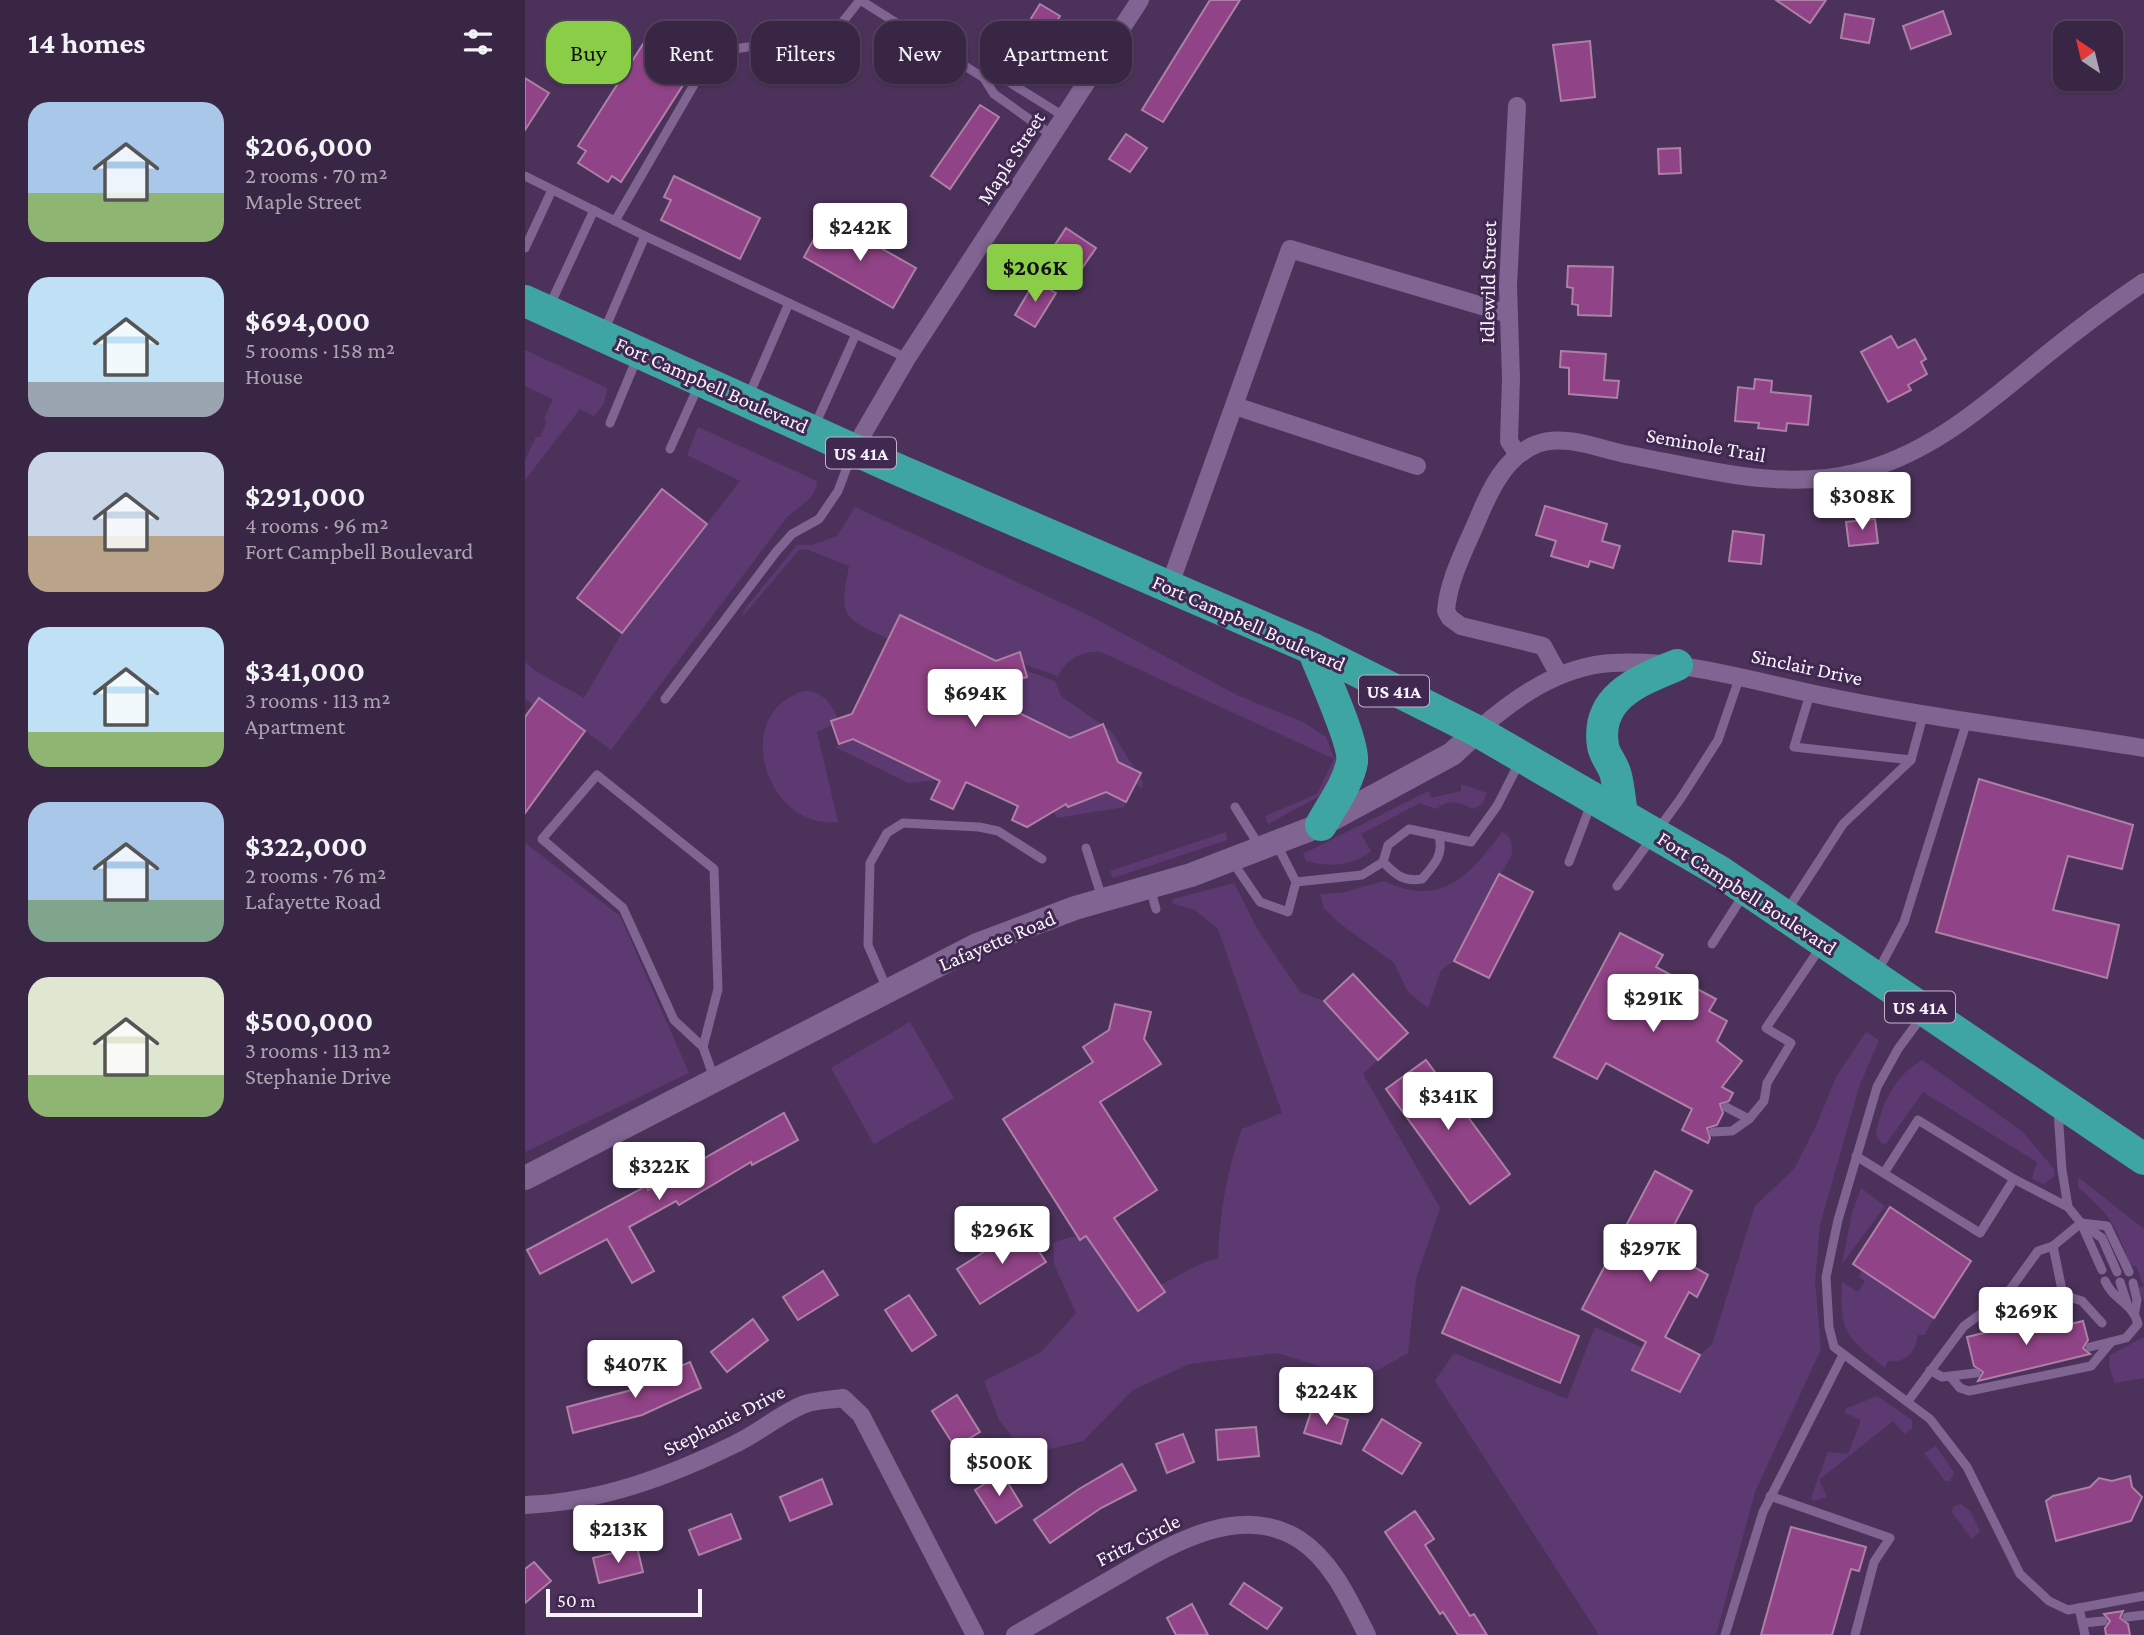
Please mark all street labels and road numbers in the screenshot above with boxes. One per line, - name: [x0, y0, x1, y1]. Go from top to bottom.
- street label: Maple Street: [972, 106, 1051, 209]
- street label: Idlewild Street: [1475, 219, 1501, 344]
- street label: Fort Campbell Boulevard: [612, 332, 812, 438]
- street label: Seminole Trail: [1644, 423, 1768, 467]
- road number: US 41A: [826, 437, 896, 468]
- street label: Fort Campbell Boulevard: [1149, 570, 1349, 676]
- street label: Sinclair Drive: [1749, 644, 1865, 690]
- road number: US 41A: [1359, 676, 1429, 706]
- street label: Fort Campbell Boulevard: [1653, 826, 1841, 960]
- street label: Lafayette Road: [935, 906, 1059, 976]
- road number: US 41A: [1885, 992, 1955, 1023]
- street label: Stephanie Drive: [659, 1379, 789, 1461]
- street label: Fritz Circle: [1092, 1509, 1184, 1571]

